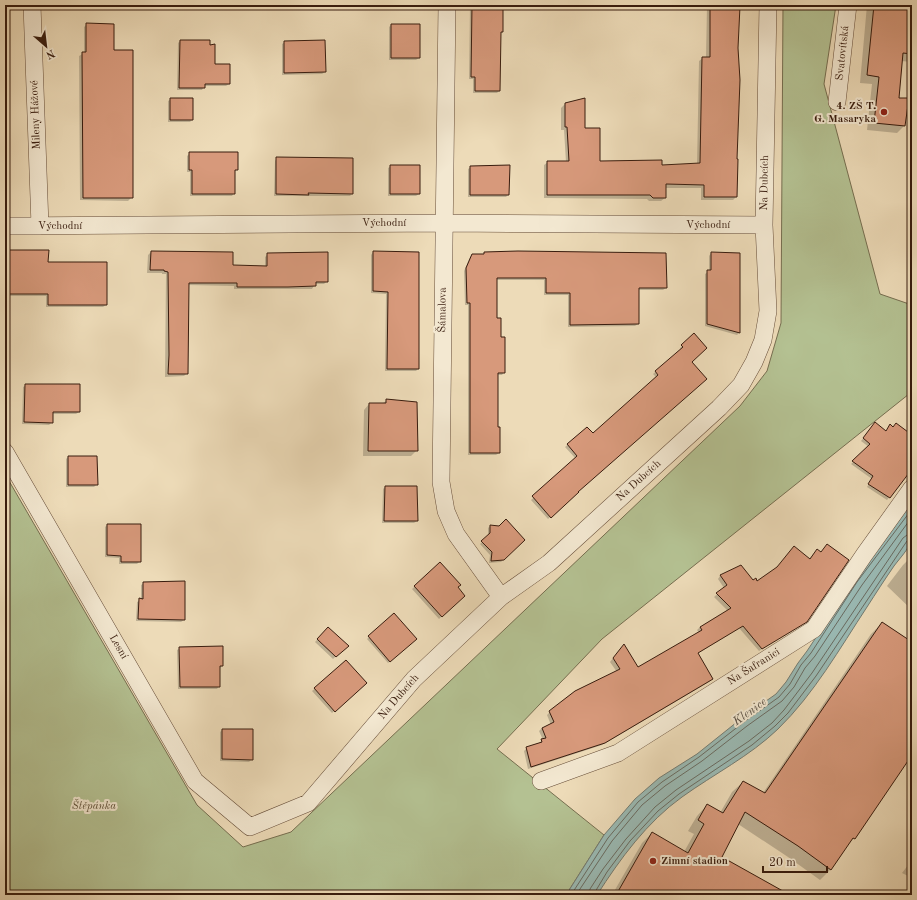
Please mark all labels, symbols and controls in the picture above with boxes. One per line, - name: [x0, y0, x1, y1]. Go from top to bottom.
- street label: Svatovítská: [835, 24, 851, 81]
- north arrow: [26, 26, 66, 66]
- text: N: [43, 47, 56, 61]
- street label: Mileny Hážové: [29, 80, 43, 150]
- place label: 4. ZŠ T. G. Masaryka: [814, 99, 876, 125]
- marker: 4. ZŠ T. G. Masaryka: [879, 107, 889, 117]
- street label: Na Dubcích: [759, 155, 771, 211]
- street label: Východní: [362, 218, 407, 229]
- street label: Východní: [686, 220, 731, 231]
- street label: Východní: [38, 221, 83, 232]
- street label: Šámalova: [434, 287, 449, 333]
- street label: Na Dubcích: [615, 458, 663, 504]
- street label: Lesní: [107, 633, 130, 662]
- street label: Na Šafranici: [724, 644, 782, 687]
- street label: Na Dubcích: [377, 672, 421, 722]
- water label: Klenice: [730, 696, 769, 729]
- park label: Štěpánka: [72, 798, 116, 812]
- scale bar: [763, 848, 827, 874]
- marker: Zimní stadion: [648, 856, 658, 866]
- place label: Zimní stadion: [661, 856, 728, 867]
- text: 20 m: [769, 857, 796, 869]

